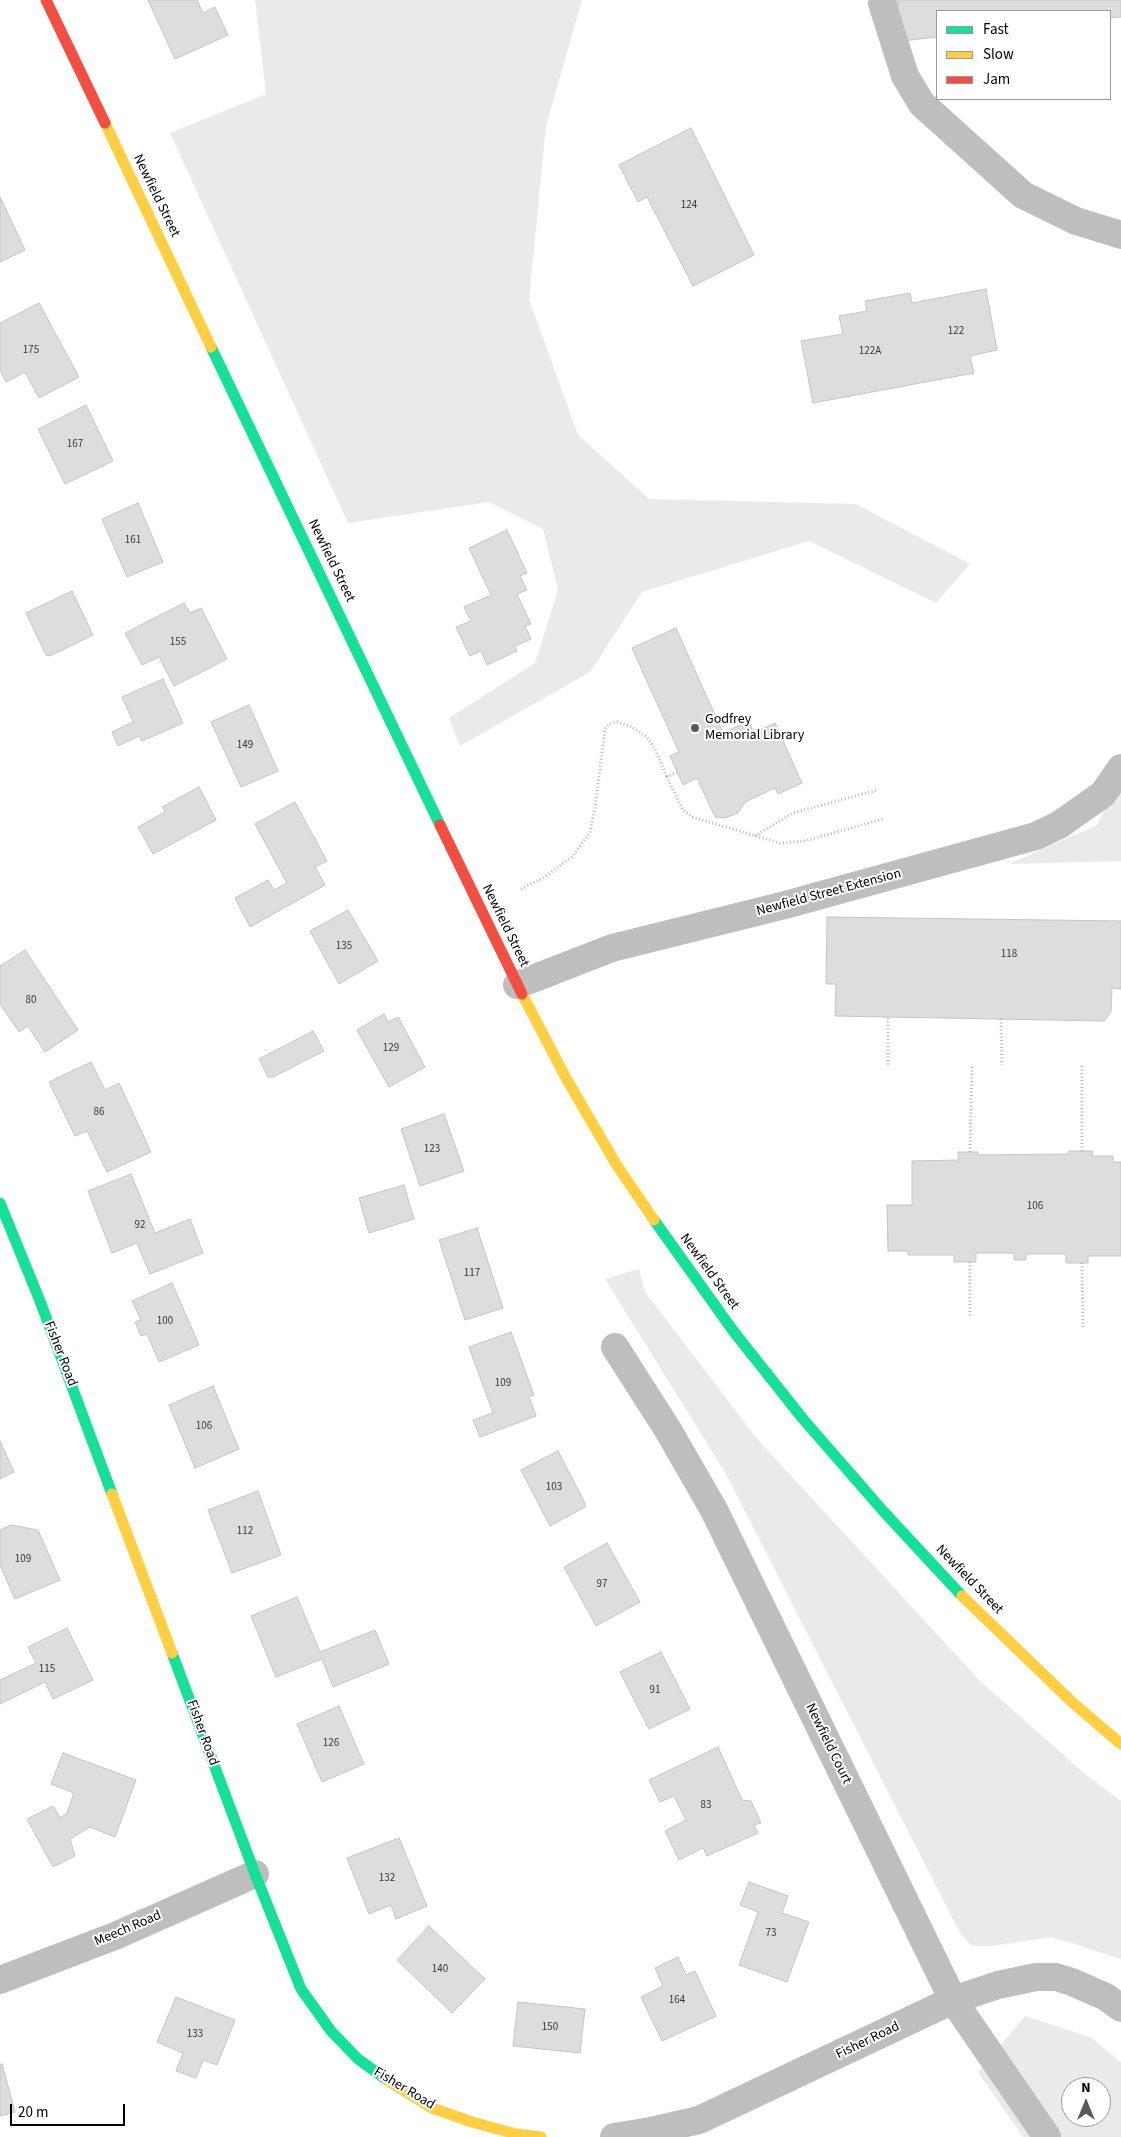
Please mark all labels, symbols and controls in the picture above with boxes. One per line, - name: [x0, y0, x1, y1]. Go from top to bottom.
- legend: [936, 10, 1111, 100]
- text: Fast: [983, 19, 1009, 40]
- text: Slow: [983, 44, 1014, 65]
- text: Jam: [983, 69, 1010, 90]
- street label: Newfield Street: [129, 152, 183, 240]
- house number: 124: [681, 199, 697, 213]
- house number: 122: [948, 325, 964, 339]
- house number: 175: [23, 344, 39, 358]
- house number: 122A: [859, 345, 881, 359]
- house number: 167: [67, 438, 83, 452]
- street label: Newfield Street: [304, 517, 358, 605]
- house number: 161: [125, 534, 141, 548]
- house number: 155: [170, 636, 186, 650]
- place label: Godfrey Memorial Library: [705, 712, 804, 744]
- marker: Godfrey Memorial Library: [689, 722, 701, 734]
- house number: 149: [237, 739, 253, 753]
- street label: Newfield Street Extension: [755, 866, 903, 920]
- street label: Newfield Street: [478, 882, 532, 970]
- house number: 135: [336, 940, 352, 954]
- house number: 118: [1001, 948, 1017, 962]
- house number: 80: [26, 994, 36, 1008]
- house number: 129: [383, 1042, 399, 1056]
- house number: 86: [94, 1106, 104, 1120]
- house number: 123: [424, 1143, 440, 1157]
- house number: 106: [1027, 1200, 1043, 1214]
- house number: 92: [135, 1219, 145, 1233]
- street label: Newfield Street: [676, 1231, 742, 1313]
- house number: 117: [464, 1267, 480, 1281]
- house number: 100: [157, 1315, 173, 1329]
- street label: Fisher Road: [40, 1319, 80, 1389]
- house number: 109: [495, 1377, 511, 1391]
- house number: 106: [196, 1420, 212, 1434]
- house number: 103: [546, 1481, 562, 1495]
- house number: 112: [237, 1525, 253, 1539]
- street label: Newfield Street: [932, 1542, 1006, 1618]
- house number: 109: [15, 1553, 31, 1567]
- house number: 97: [597, 1578, 607, 1592]
- house number: 115: [39, 1663, 55, 1677]
- house number: 91: [650, 1684, 660, 1698]
- street label: Fisher Road: [182, 1698, 222, 1768]
- street label: Newfield Court: [801, 1701, 855, 1787]
- house number: 126: [323, 1737, 339, 1751]
- house number: 83: [701, 1799, 711, 1813]
- house number: 132: [379, 1872, 395, 1886]
- street label: Meech Road: [92, 1907, 164, 1951]
- house number: 73: [766, 1927, 776, 1941]
- house number: 140: [432, 1963, 448, 1977]
- house number: 164: [669, 1994, 685, 2008]
- street label: Fisher Road: [834, 2018, 902, 2064]
- house number: 150: [542, 2021, 558, 2035]
- house number: 133: [187, 2028, 203, 2042]
- street label: Fisher Road: [370, 2064, 438, 2114]
- north arrow: [1061, 2077, 1111, 2127]
- text: N: [1081, 2078, 1091, 2098]
- scale bar: [12, 2094, 128, 2126]
- text: 20 m: [18, 2102, 48, 2123]

